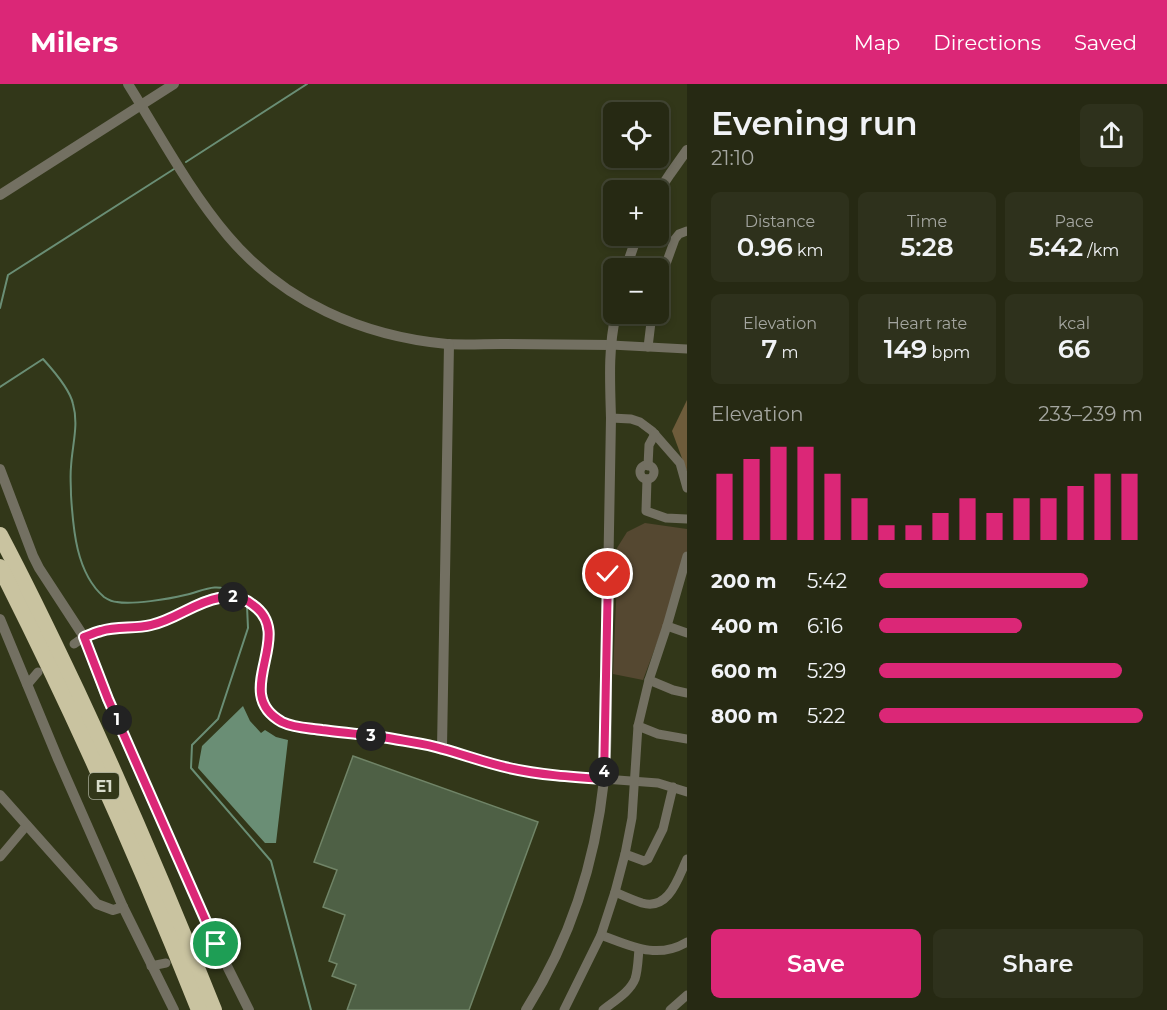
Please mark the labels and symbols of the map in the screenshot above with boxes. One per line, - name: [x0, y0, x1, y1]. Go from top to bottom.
- pin: [582, 548, 633, 599]
- pin: 2: [218, 582, 248, 612]
- pin: 1: [102, 705, 132, 735]
- pin: 3: [356, 721, 386, 751]
- pin: 4: [589, 757, 619, 787]
- road number: E1: [89, 773, 119, 799]
- pin: [190, 918, 241, 969]

